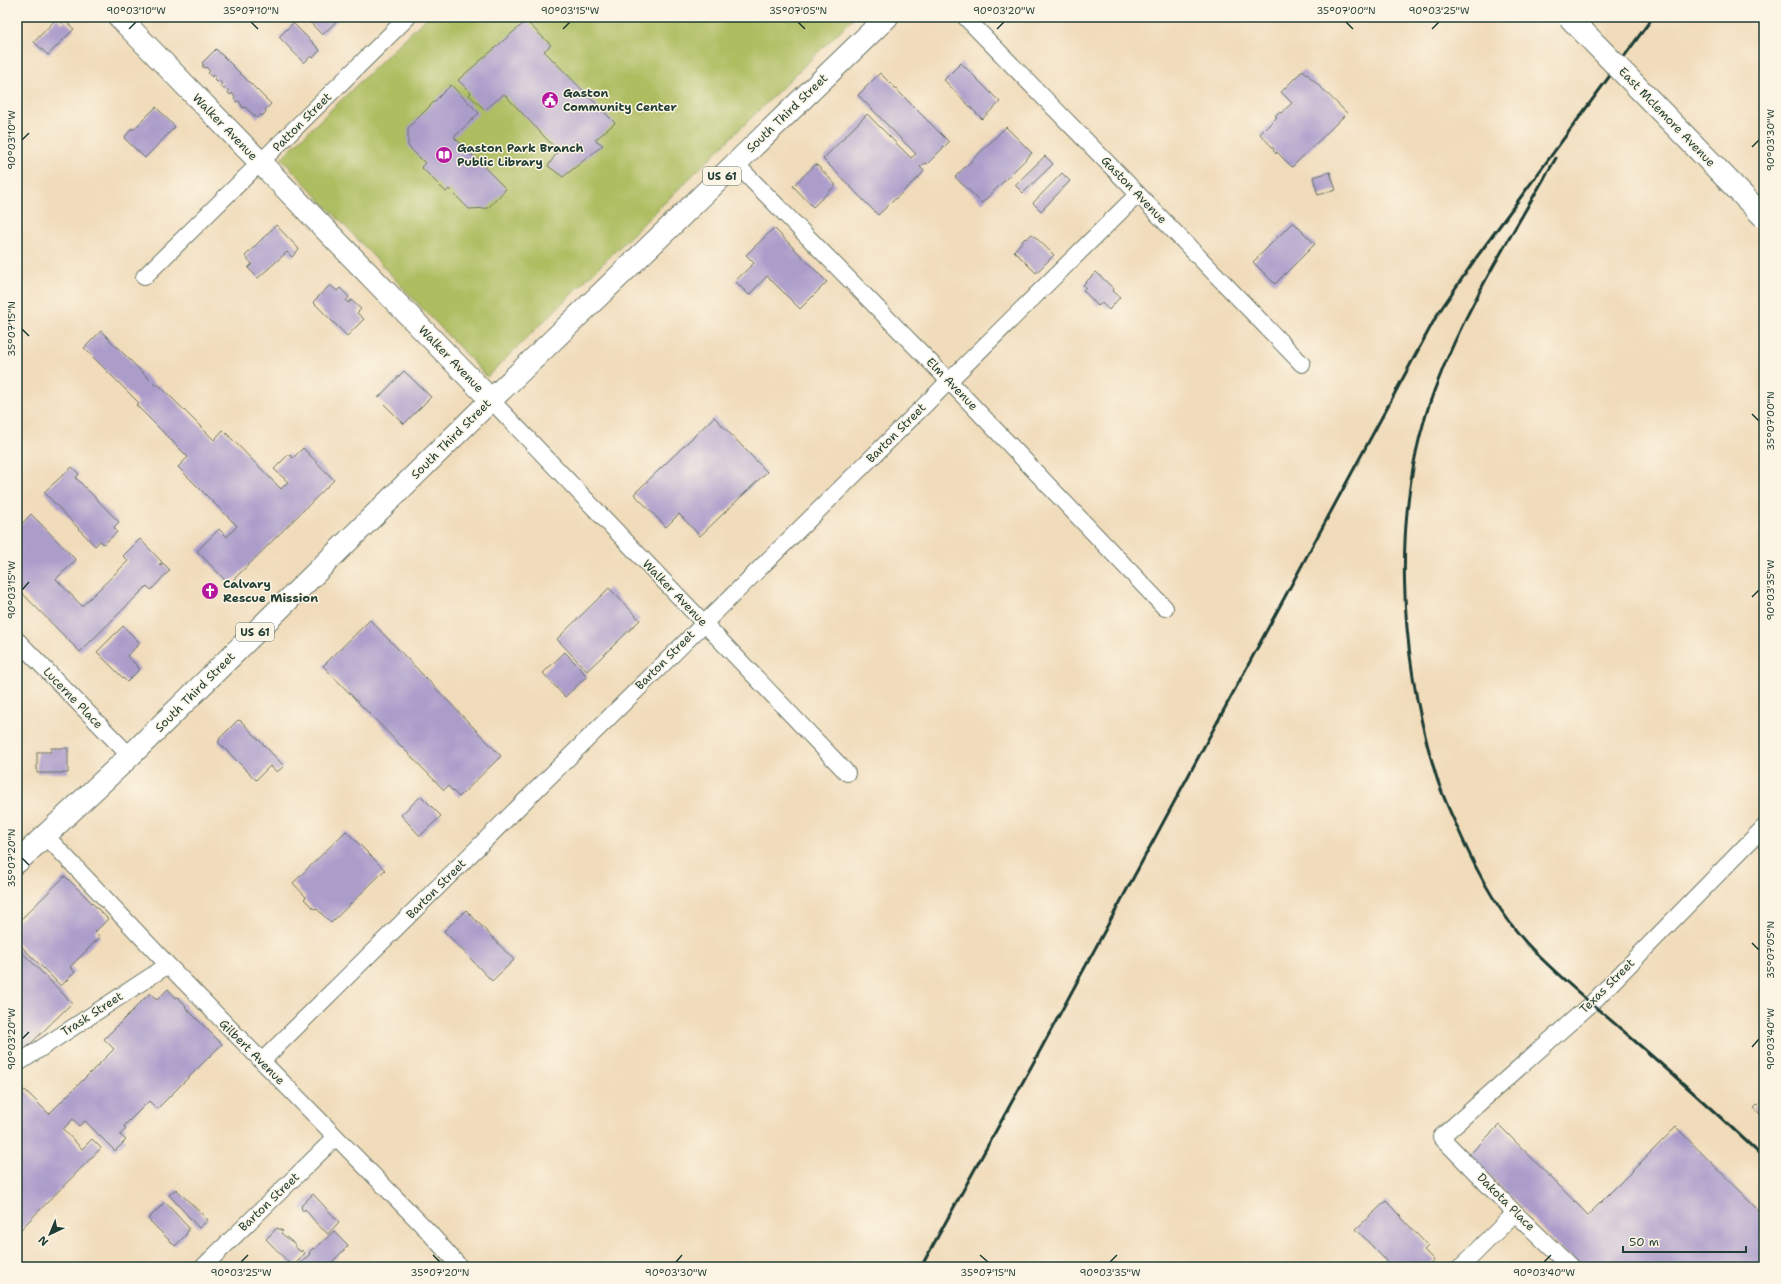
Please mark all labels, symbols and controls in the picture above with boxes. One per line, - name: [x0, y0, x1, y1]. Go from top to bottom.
- text: 90°03'10"W: [106, 4, 166, 17]
- text: 35°07'10"N: [223, 4, 279, 17]
- text: 90°03'15"W: [541, 4, 600, 17]
- text: 35°07'05"N: [769, 4, 827, 17]
- text: 90°03'20"W: [973, 4, 1035, 17]
- text: 35°07'00"N: [1316, 4, 1376, 17]
- text: 90°03'25"W: [1408, 4, 1470, 17]
- street label: East Mclemore Avenue: [1615, 64, 1719, 170]
- street label: South Third Street: [743, 70, 831, 156]
- place label: Gaston Community Center: [563, 85, 678, 115]
- street label: Patton Street: [269, 89, 335, 155]
- street label: Walker Avenue: [189, 90, 261, 164]
- public building icon: Gaston Community Center: [540, 90, 560, 110]
- text: 90°03'30"W: [1764, 108, 1777, 171]
- text: 90°03'10"W: [5, 110, 18, 170]
- place label: Gaston Park Branch Public Library: [457, 140, 584, 170]
- library icon: Gaston Park Branch Public Library: [434, 145, 454, 165]
- street label: Gaston Avenue: [1098, 153, 1170, 227]
- road number: US 61: [703, 167, 741, 185]
- text: 35°07'15"N: [5, 301, 18, 357]
- street label: Walker Avenue: [415, 322, 487, 396]
- street label: Elm Avenue: [923, 354, 981, 414]
- text: 35°07'00"N: [1764, 391, 1777, 451]
- street label: South Third Street: [408, 396, 494, 482]
- street label: Barton Street: [863, 400, 929, 466]
- street label: Walker Avenue: [639, 556, 711, 630]
- text: 90°03'35"W: [1764, 559, 1777, 621]
- text: 90°03'15"W: [5, 560, 18, 619]
- place label: Calvary Rescue Mission: [223, 576, 318, 606]
- church icon: Calvary Rescue Mission: [200, 581, 220, 601]
- road number: US 61: [236, 623, 274, 641]
- street label: Barton Street: [632, 627, 698, 693]
- street label: South Third Street: [152, 649, 238, 735]
- street label: Lucerne Place: [40, 664, 106, 732]
- text: 35°07'20"N: [5, 828, 18, 888]
- street label: Barton Street: [403, 856, 469, 922]
- text: 35°07'05"N: [1764, 921, 1777, 979]
- street label: Texas Street: [1576, 955, 1638, 1017]
- street label: Trask Street: [58, 988, 126, 1040]
- text: 90°03'40"W: [1764, 1007, 1777, 1070]
- text: 90°03'20"W: [5, 1008, 18, 1070]
- street label: Gilbert Avenue: [216, 1016, 288, 1088]
- street label: Barton Street: [235, 1169, 303, 1235]
- street label: Dakota Place: [1474, 1170, 1539, 1235]
- north arrow: [30, 1214, 70, 1254]
- scale bar: [1623, 1228, 1746, 1254]
- text: N: [35, 1232, 52, 1249]
- text: 50 m: [1629, 1234, 1659, 1250]
- text: 90°03'25"W: [210, 1266, 272, 1279]
- text: 35°07'20"N: [410, 1266, 470, 1279]
- text: 90°03'30"W: [645, 1266, 708, 1279]
- text: 35°07'15"N: [960, 1266, 1016, 1279]
- text: 90°03'35"W: [1079, 1266, 1141, 1279]
- text: 90°03'40"W: [1513, 1266, 1576, 1279]

